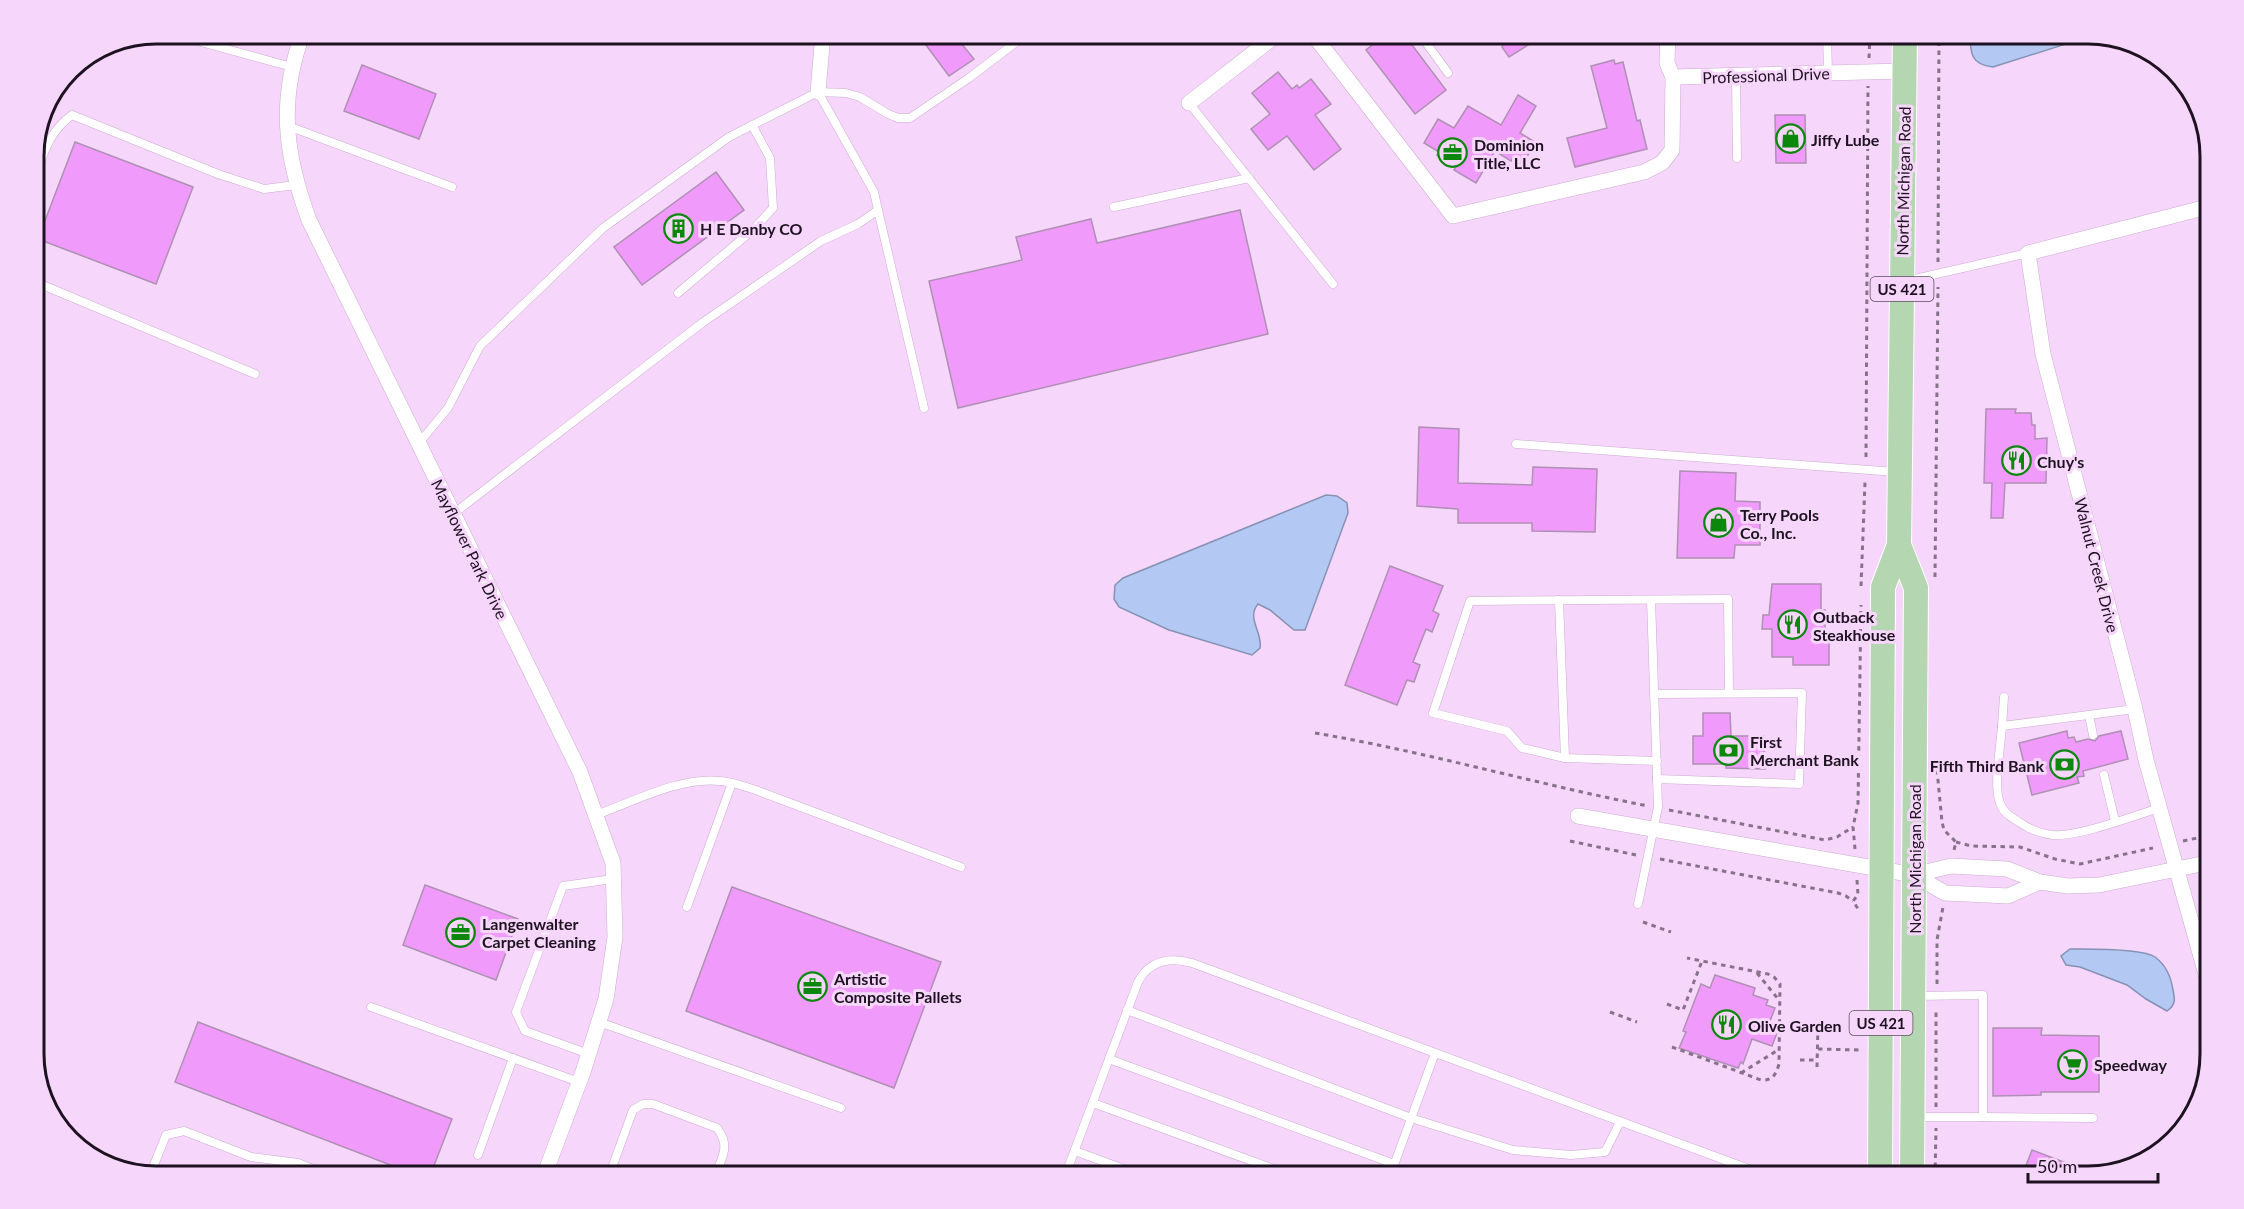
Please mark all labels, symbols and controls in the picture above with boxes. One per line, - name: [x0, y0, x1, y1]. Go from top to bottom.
- street label: Professional Drive: [1702, 63, 1830, 87]
- street label: North Michigan Road: [1892, 106, 1914, 256]
- shop icon: Jiffy Lube: [1774, 123, 1806, 155]
- place label: Jiffy Lube: [1811, 130, 1880, 149]
- place label: Dominion Title, LLC: [1474, 135, 1544, 172]
- office icon: Dominion Title, LLC: [1437, 137, 1469, 169]
- building icon: H E Danby CO: [663, 212, 695, 244]
- place label: H E Danby CO: [700, 219, 803, 238]
- road number: US 421: [1870, 277, 1934, 301]
- restaurant icon: Chuy's: [2000, 445, 2032, 477]
- place label: Chuy's: [2037, 452, 2084, 471]
- street label: Mayflower Park Drive: [428, 476, 512, 622]
- street label: Walnut Creek Drive: [2071, 496, 2123, 634]
- place label: Terry Pools Co., Inc.: [1740, 505, 1819, 542]
- shop icon: Terry Pools Co., Inc.: [1703, 507, 1735, 539]
- place label: Outback Steakhouse: [1813, 607, 1896, 644]
- restaurant icon: Outback Steakhouse: [1776, 609, 1808, 641]
- place label: First Merchant Bank: [1750, 732, 1859, 769]
- bank icon: First Merchant Bank: [1713, 734, 1745, 766]
- bank icon: Fifth Third Bank: [2049, 749, 2081, 781]
- place label: Fifth Third Bank: [1930, 756, 2044, 775]
- street label: North Michigan Road: [1905, 784, 1924, 934]
- place label: Langenwalter Carpet Cleaning: [482, 914, 596, 951]
- office icon: Langenwalter Carpet Cleaning: [445, 916, 477, 948]
- place label: Artistic Composite Pallets: [833, 969, 962, 1006]
- office icon: Artistic Composite Pallets: [797, 971, 829, 1003]
- restaurant icon: Olive Garden: [1711, 1009, 1743, 1041]
- road number: US 421: [1850, 1011, 1912, 1035]
- place label: Olive Garden: [1748, 1016, 1842, 1035]
- supermarket icon: Speedway: [2057, 1048, 2089, 1080]
- place label: Speedway: [2094, 1055, 2168, 1074]
- scale bar: [2028, 1146, 2158, 1184]
- text: 50 m: [2037, 1155, 2077, 1177]

